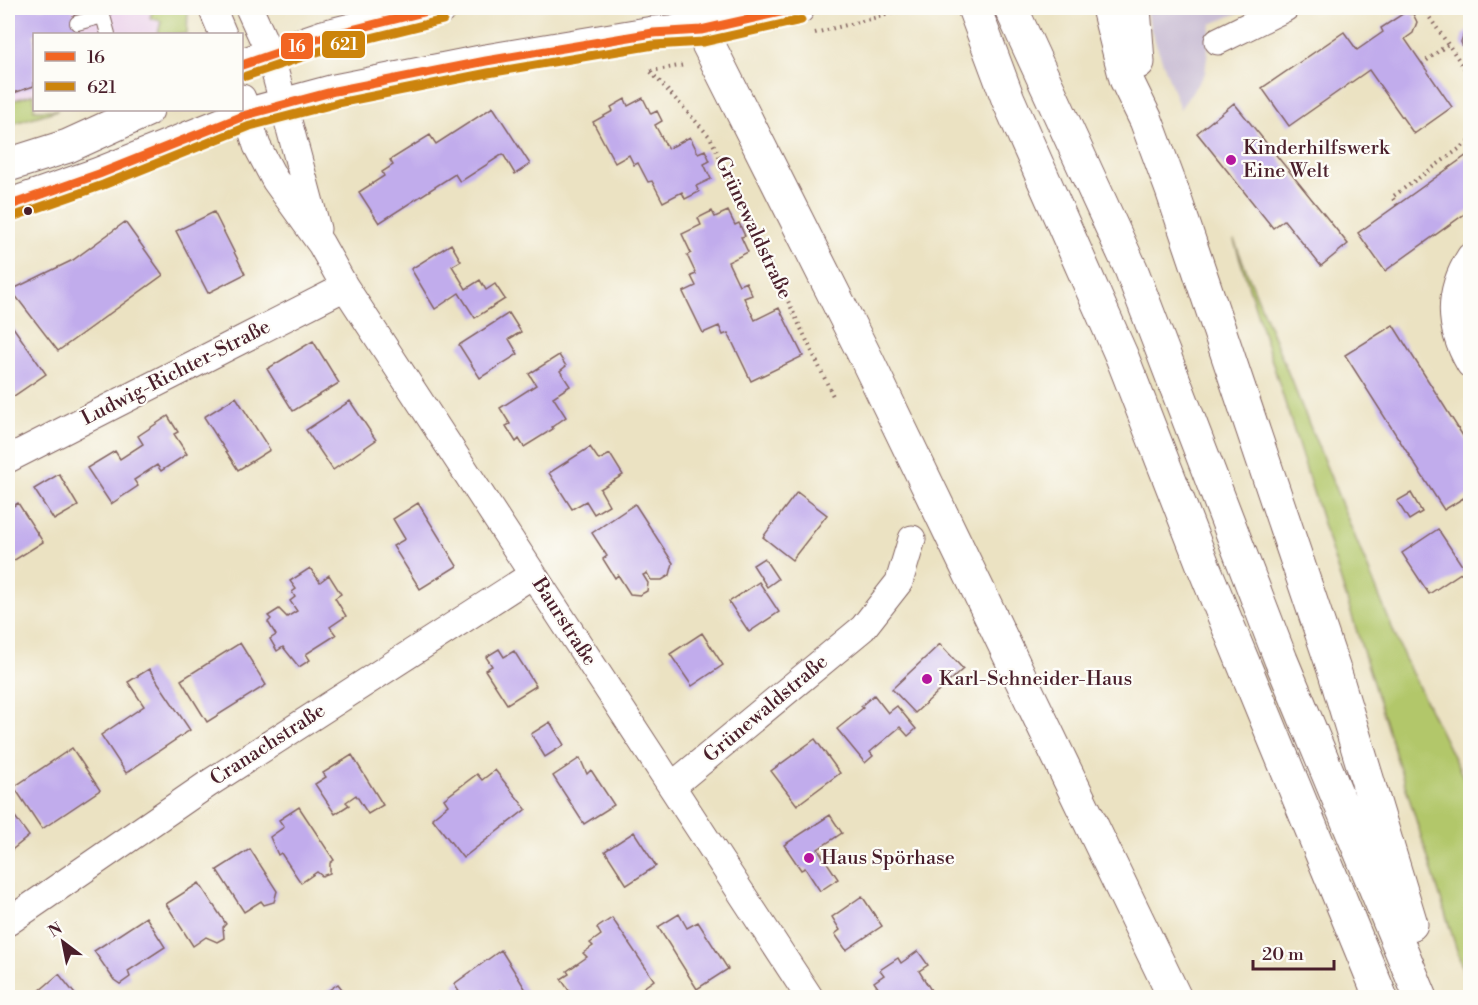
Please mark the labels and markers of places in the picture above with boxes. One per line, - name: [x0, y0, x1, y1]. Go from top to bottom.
- place label: Kinderhilfswerk Eine Welt: [1243, 136, 1391, 184]
- marker: Kinderhilfswerk Eine Welt: [1224, 153, 1238, 167]
- unlabelled marker: [22, 205, 34, 217]
- place label: Karl-Schneider-Haus: [939, 667, 1132, 692]
- marker: Karl-Schneider-Haus: [920, 672, 934, 686]
- place label: Haus Spörhase: [821, 846, 955, 871]
- marker: Haus Spörhase: [802, 851, 816, 865]

